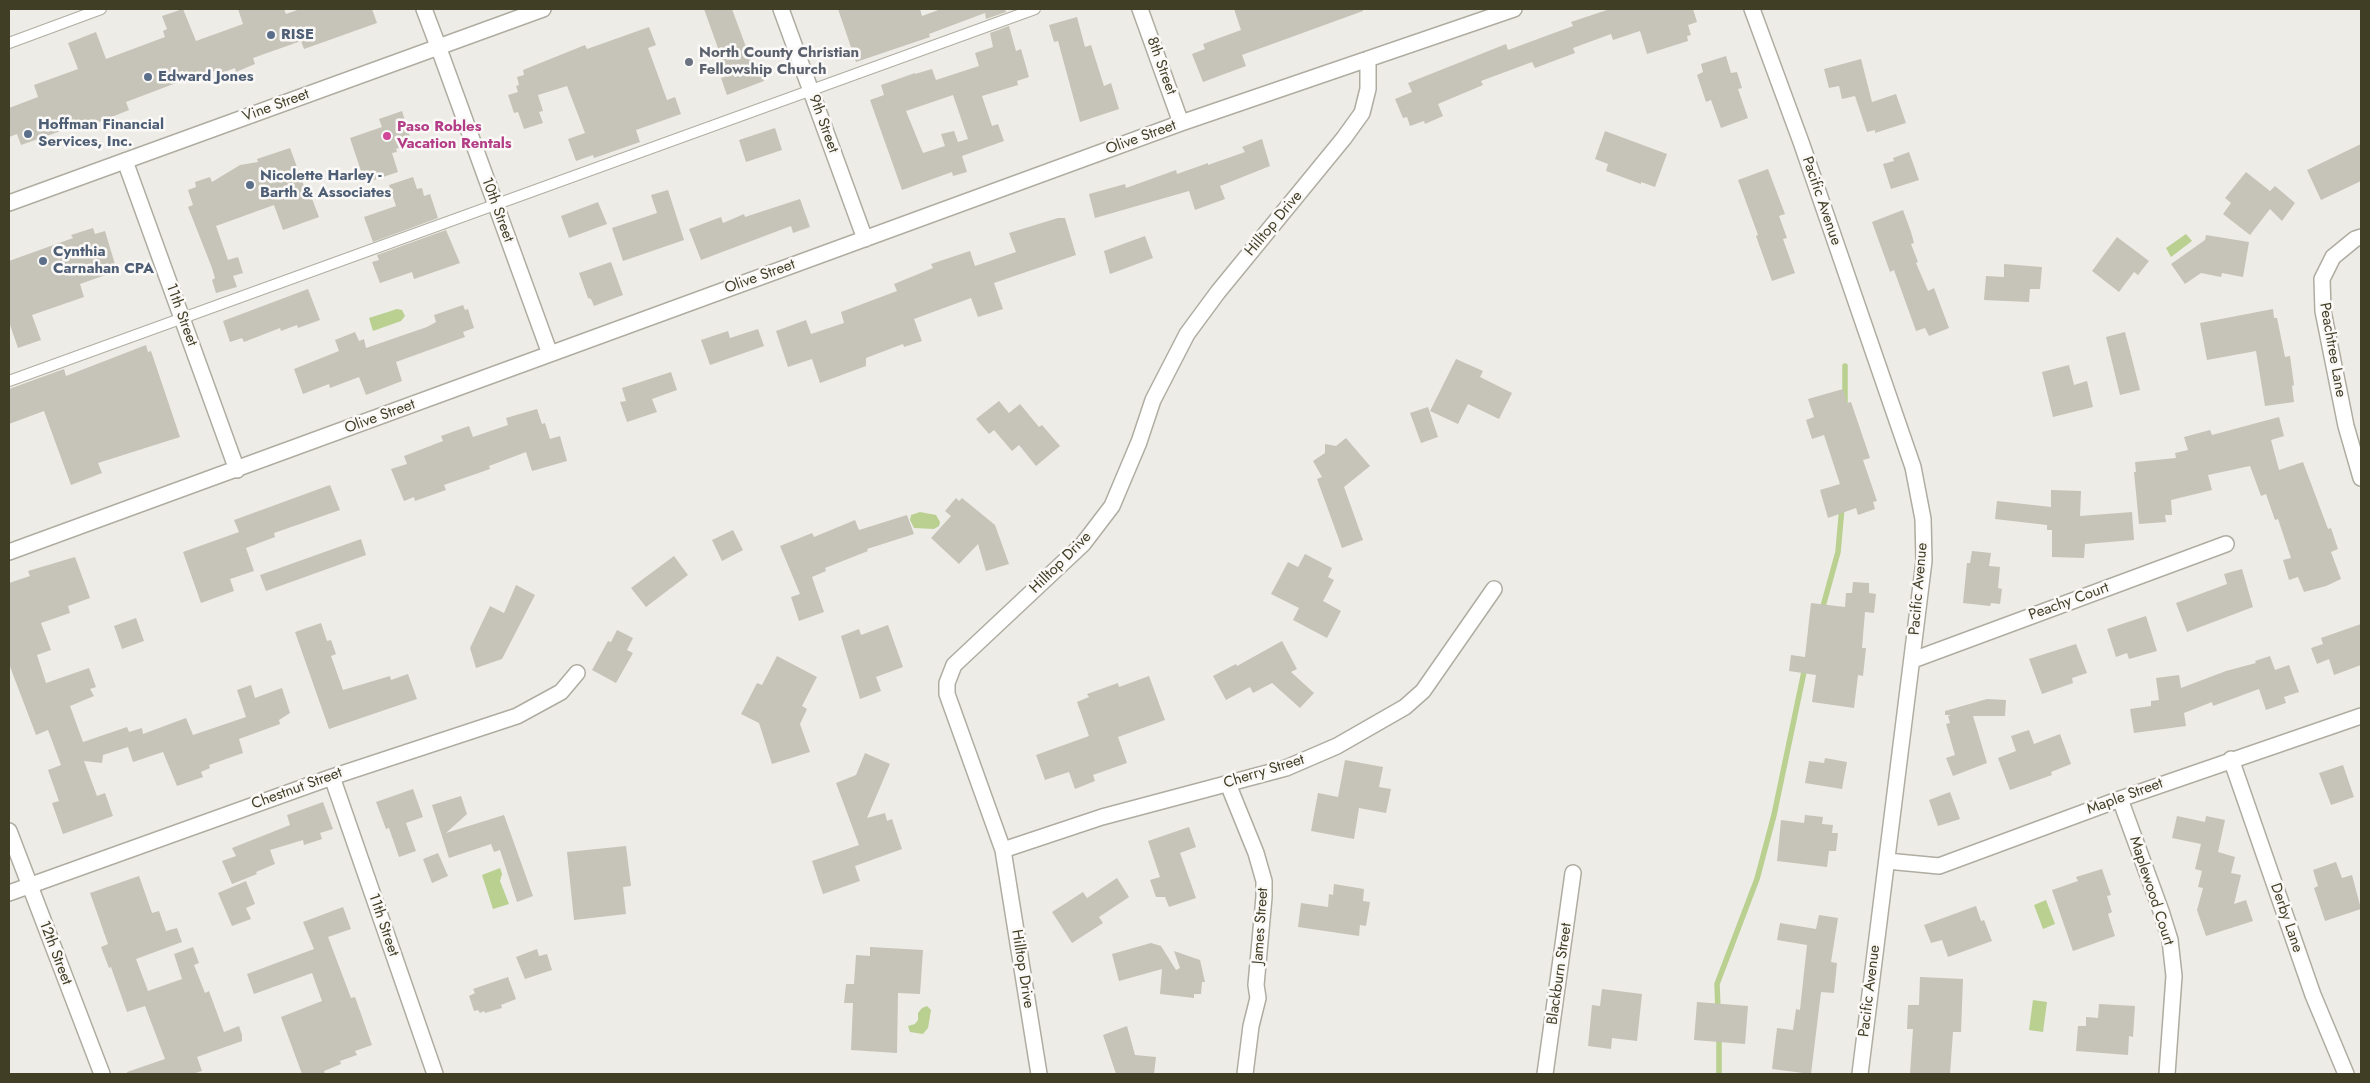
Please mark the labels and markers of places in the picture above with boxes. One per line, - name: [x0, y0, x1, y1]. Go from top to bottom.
- place label: RISE: [281, 26, 314, 44]
- marker: RISE: [265, 29, 277, 41]
- place label: North County Christian Fellowship Church: [699, 44, 859, 79]
- marker: North County Christian Fellowship Church: [683, 56, 695, 68]
- place label: Edward Jones: [158, 68, 254, 86]
- marker: Edward Jones: [142, 71, 154, 83]
- place label: Hoffman Financial Services, Inc.: [38, 116, 164, 151]
- place label: Paso Robles Vacation Rentals: [397, 118, 512, 153]
- marker: Hoffman Financial Services, Inc.: [22, 128, 34, 140]
- marker: Paso Robles Vacation Rentals: [381, 130, 393, 142]
- place label: Nicolette Harley - Barth & Associates: [260, 167, 391, 202]
- marker: Nicolette Harley - Barth & Associates: [244, 179, 256, 191]
- place label: Cynthia Carnahan CPA: [53, 243, 154, 278]
- marker: Cynthia Carnahan CPA: [37, 255, 49, 267]

